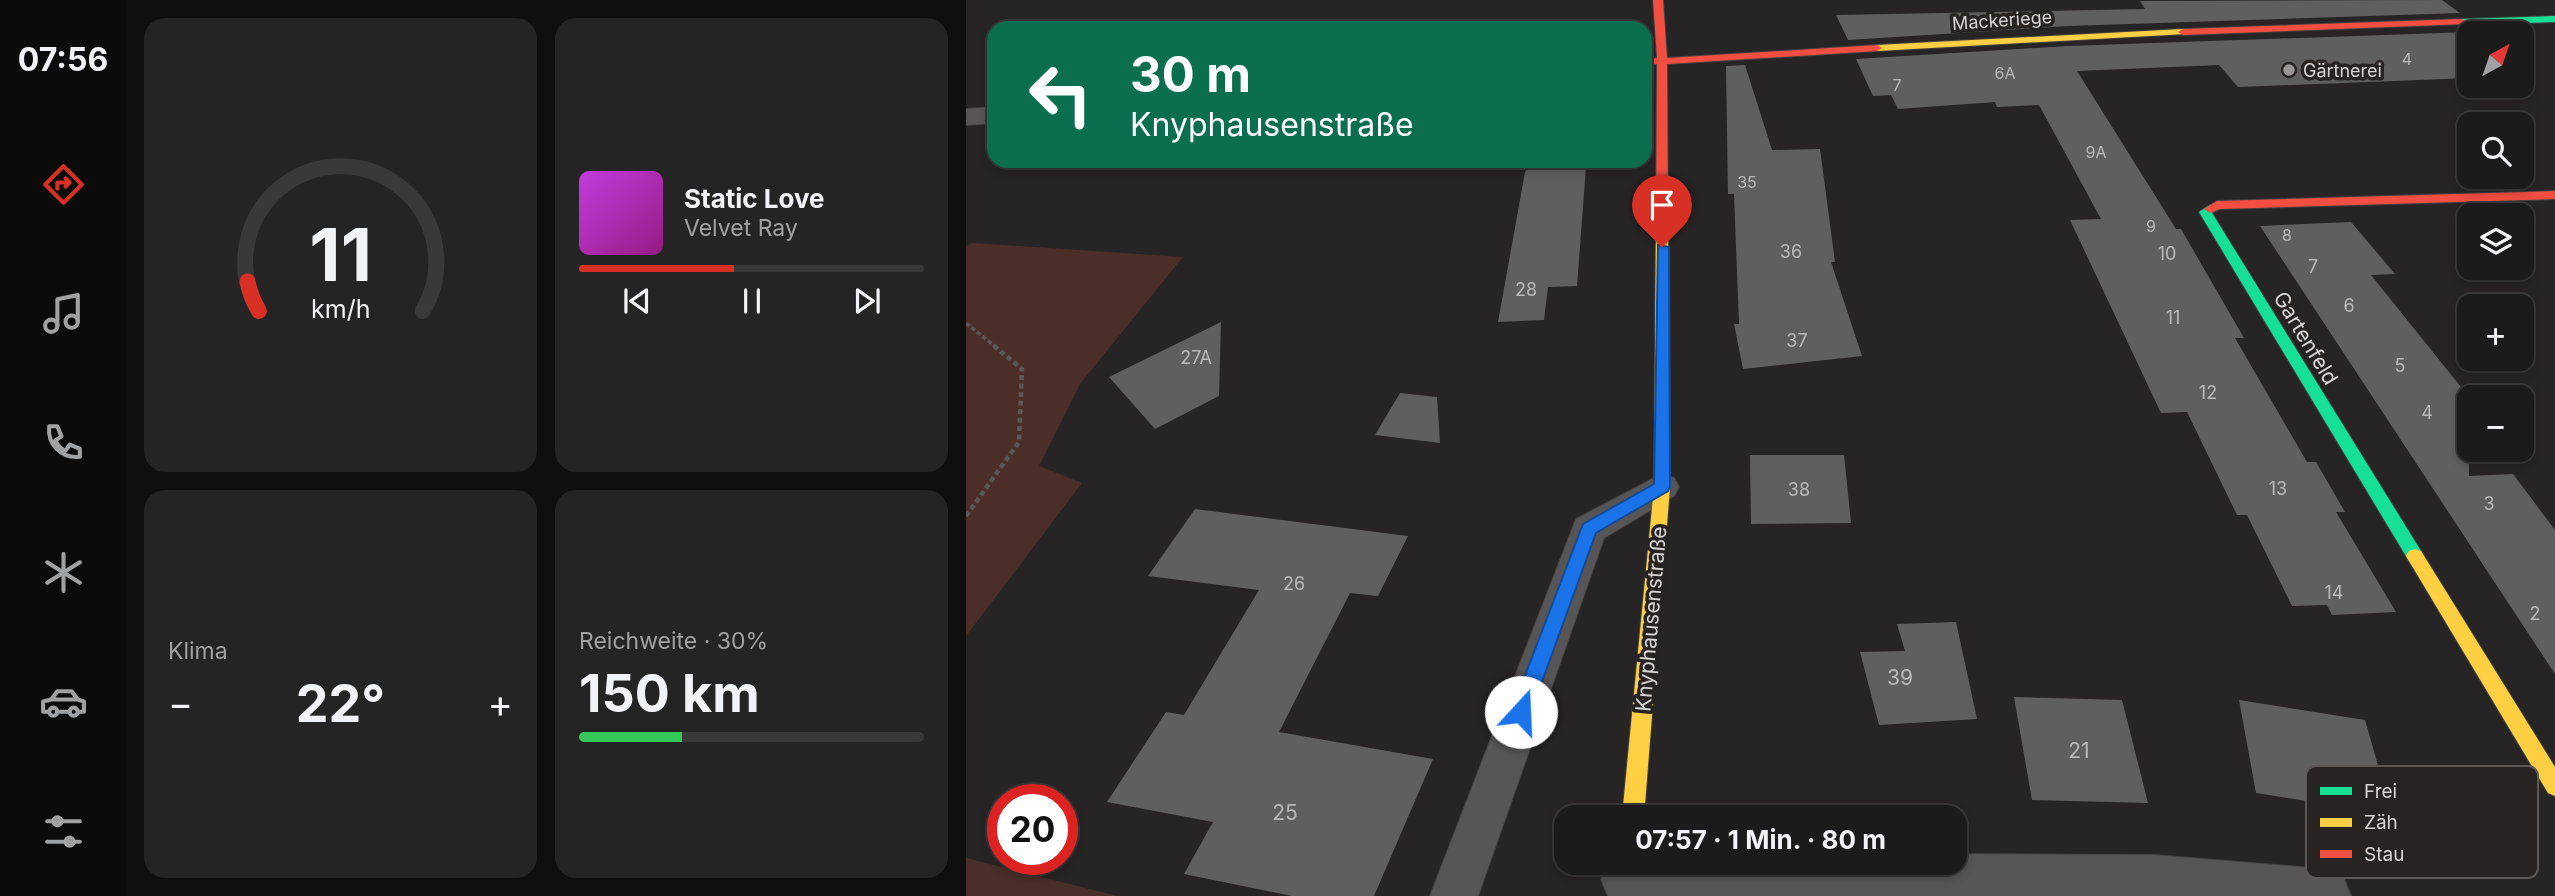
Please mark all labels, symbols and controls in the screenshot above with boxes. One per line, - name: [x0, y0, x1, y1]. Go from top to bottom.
- street label: Mackeriege: [1951, 6, 2053, 34]
- north arrow: [2457, 21, 2534, 98]
- map controls: [2457, 21, 2534, 462]
- text: 07:56: [18, 40, 108, 79]
- text: 30 m: [1130, 45, 1251, 104]
- icon: left: [1015, 49, 1106, 140]
- house number: 4: [2402, 49, 2412, 69]
- place label: Gärtnerei: [2303, 60, 2382, 81]
- marker: Gärtnerei: [2281, 62, 2297, 78]
- house number: 6A: [1995, 63, 2015, 83]
- house number: 7: [1892, 75, 1902, 95]
- text: Knyphausenstraße: [1130, 105, 1414, 144]
- button: search: [2457, 112, 2534, 189]
- house number: 9A: [2086, 142, 2106, 162]
- icon: directions: [39, 160, 88, 209]
- house number: 35: [1737, 172, 1757, 192]
- pin: [1632, 175, 1692, 247]
- text: Static Love: [684, 183, 825, 214]
- icon: arrive: [1643, 186, 1681, 224]
- button: layers: [2457, 203, 2534, 280]
- text: 11: [309, 211, 372, 300]
- text: Velvet Ray: [684, 214, 798, 242]
- house number: 9: [2146, 216, 2156, 236]
- house number: 8: [2282, 225, 2292, 245]
- house number: 36: [1780, 241, 1802, 262]
- house number: 10: [2158, 243, 2176, 264]
- house number: 7: [2308, 256, 2318, 277]
- house number: 28: [1515, 279, 1537, 300]
- icon: previous: [618, 282, 656, 320]
- icon: pause: [733, 282, 771, 320]
- icon: next: [848, 282, 886, 320]
- street label: Gartenfeld: [2268, 287, 2344, 389]
- icon: music: [39, 289, 88, 338]
- text: km/h: [311, 294, 370, 324]
- button: +: [2457, 294, 2534, 371]
- house number: 6: [2343, 295, 2355, 316]
- house number: 11: [2166, 307, 2180, 328]
- house number: 37: [1786, 330, 1808, 351]
- house number: 27A: [1180, 347, 1212, 368]
- house number: 5: [2395, 355, 2405, 376]
- house number: 12: [2199, 382, 2217, 403]
- button: −: [2457, 385, 2534, 462]
- house number: 4: [2421, 402, 2433, 423]
- icon: phone: [39, 418, 88, 467]
- house number: 13: [2269, 478, 2287, 499]
- house number: 38: [1788, 479, 1810, 500]
- house number: 3: [2483, 493, 2495, 514]
- street label: Knyphausenstraße: [1630, 525, 1672, 713]
- icon: climate: [39, 548, 88, 597]
- house number: 26: [1283, 573, 1305, 594]
- house number: 14: [2325, 582, 2343, 603]
- house number: 2: [2530, 603, 2540, 624]
- text: Reichweite · 30%: [579, 627, 768, 655]
- text: Klima: [168, 637, 228, 665]
- text: 150 km: [579, 662, 760, 725]
- house number: 39: [1887, 665, 1913, 690]
- text: 22°: [296, 672, 385, 735]
- position arrow: [1484, 675, 1558, 749]
- icon: car: [39, 677, 88, 726]
- text: −: [168, 680, 193, 726]
- text: +: [488, 680, 513, 726]
- house number: 21: [2068, 738, 2090, 763]
- legend: [2306, 766, 2538, 878]
- text: Frei: [2364, 780, 2397, 803]
- speed limit sign: 20: [987, 784, 1078, 875]
- house number: 25: [1272, 800, 1298, 825]
- icon: filters: [39, 807, 88, 856]
- text: Zäh: [2364, 811, 2398, 834]
- text: 07:57 · 1 Min. · 80 m: [1635, 824, 1886, 855]
- text: Stau: [2364, 843, 2404, 866]

